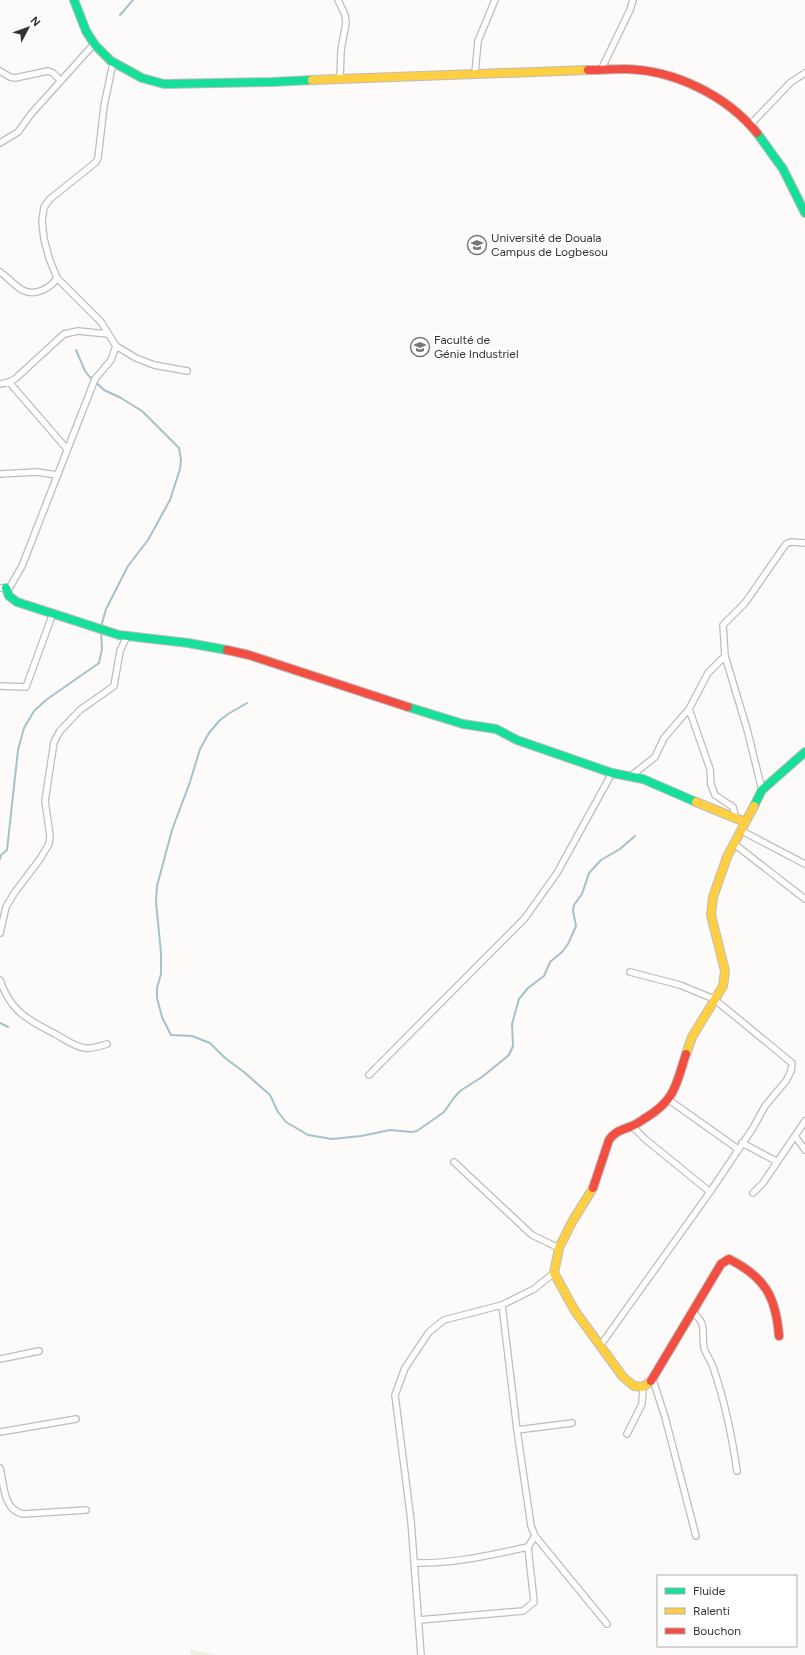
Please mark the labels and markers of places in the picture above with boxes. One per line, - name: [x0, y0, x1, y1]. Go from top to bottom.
- place label: Université de Douala Campus de Logbesou: [491, 231, 608, 259]
- school or university icon: Université de Douala Campus de Logbesou: [466, 234, 488, 256]
- place label: Faculté de Génie Industriel: [434, 333, 519, 361]
- school or university icon: Faculté de Génie Industriel: [409, 336, 431, 358]

